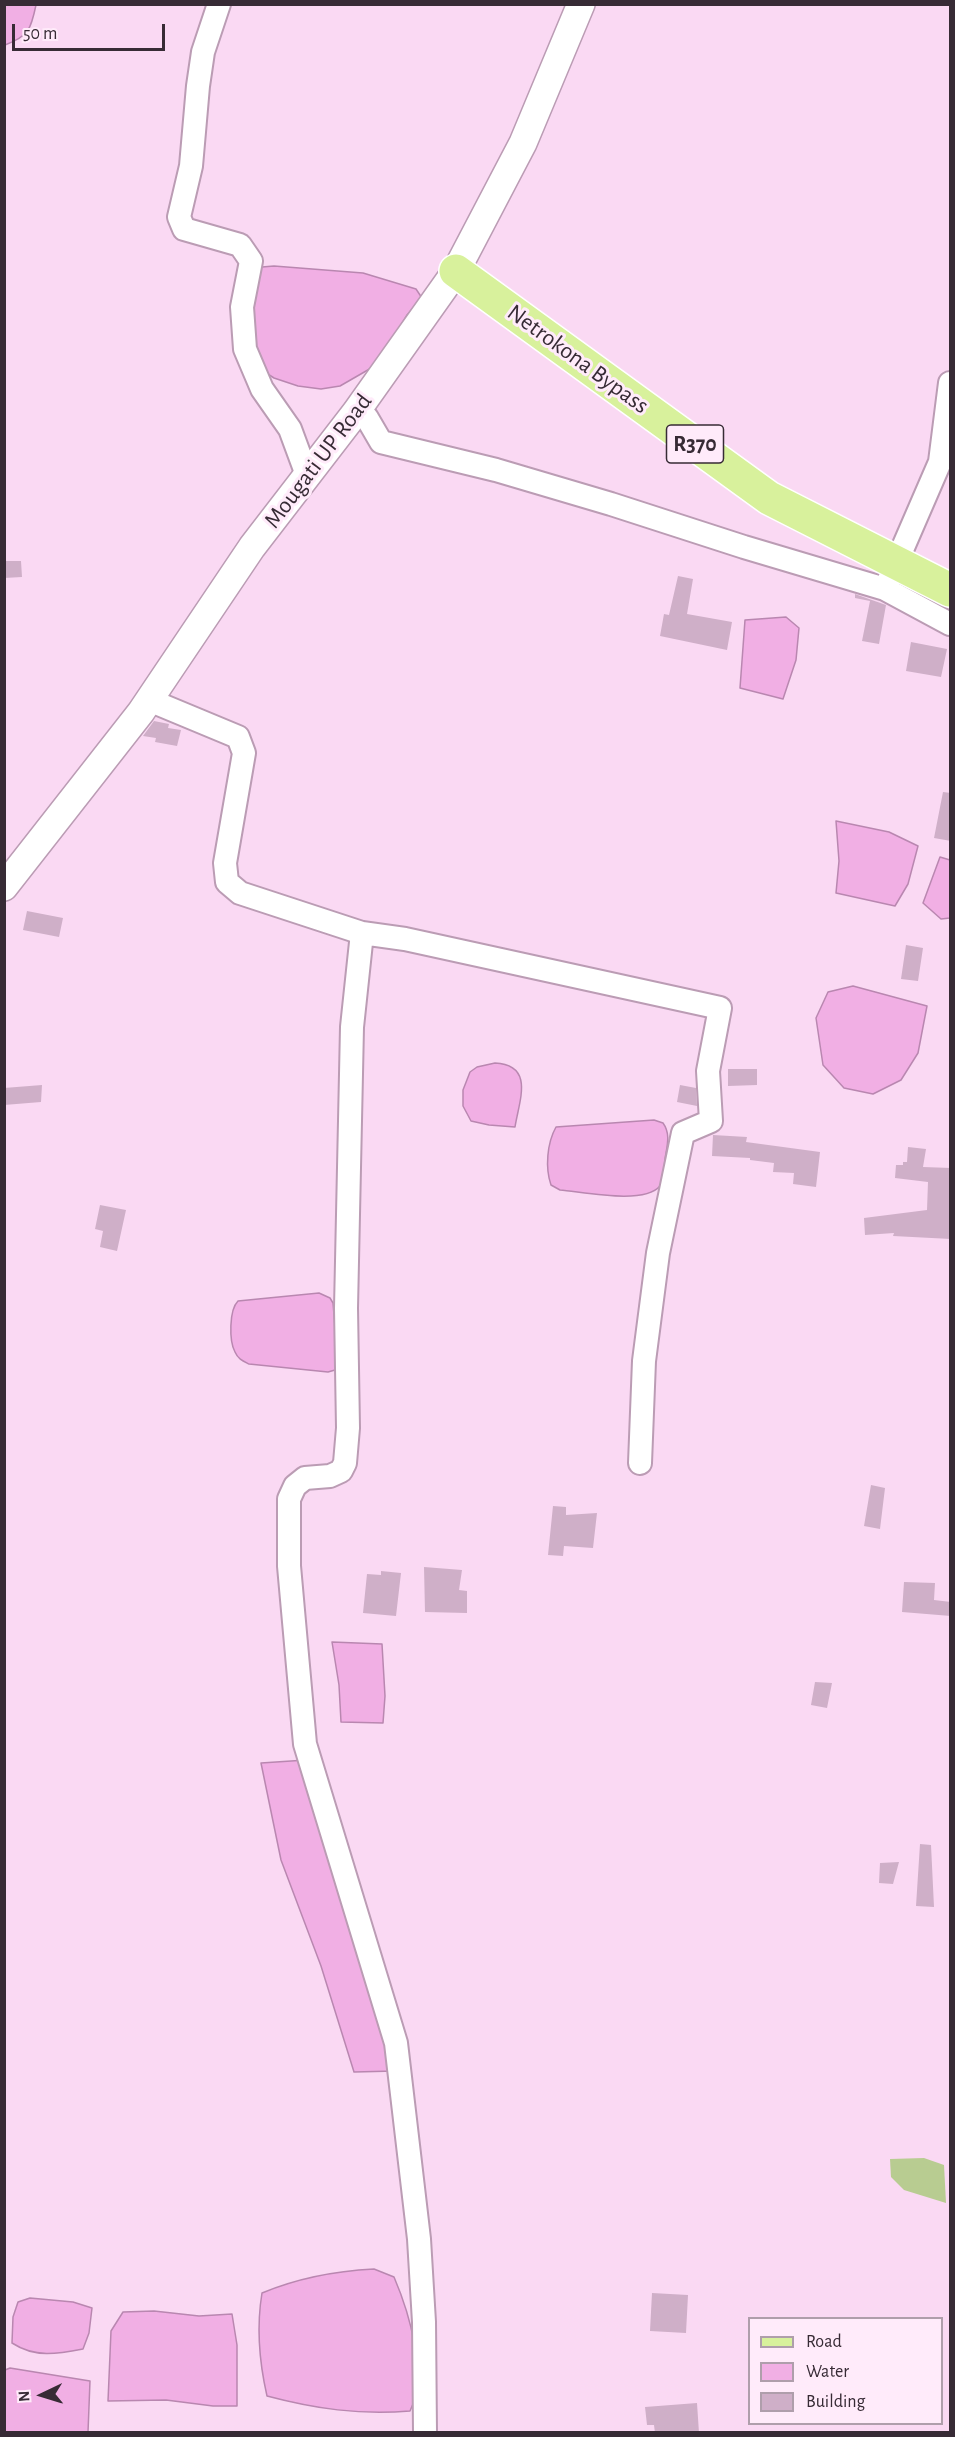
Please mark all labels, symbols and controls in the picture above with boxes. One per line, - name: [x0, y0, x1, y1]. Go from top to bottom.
- scale bar: [15, 12, 168, 50]
- text: 50 m: [23, 25, 57, 43]
- street label: Netrokona Bypass: [502, 298, 654, 420]
- street label: Mougati UP Road: [258, 388, 378, 534]
- road number: R370: [666, 425, 724, 463]
- legend: [748, 2317, 943, 2425]
- text: Road: [806, 2333, 842, 2351]
- text: Water: [806, 2363, 849, 2381]
- north arrow: [12, 2365, 72, 2425]
- text: N: [16, 2390, 32, 2402]
- text: Building: [806, 2393, 865, 2411]

